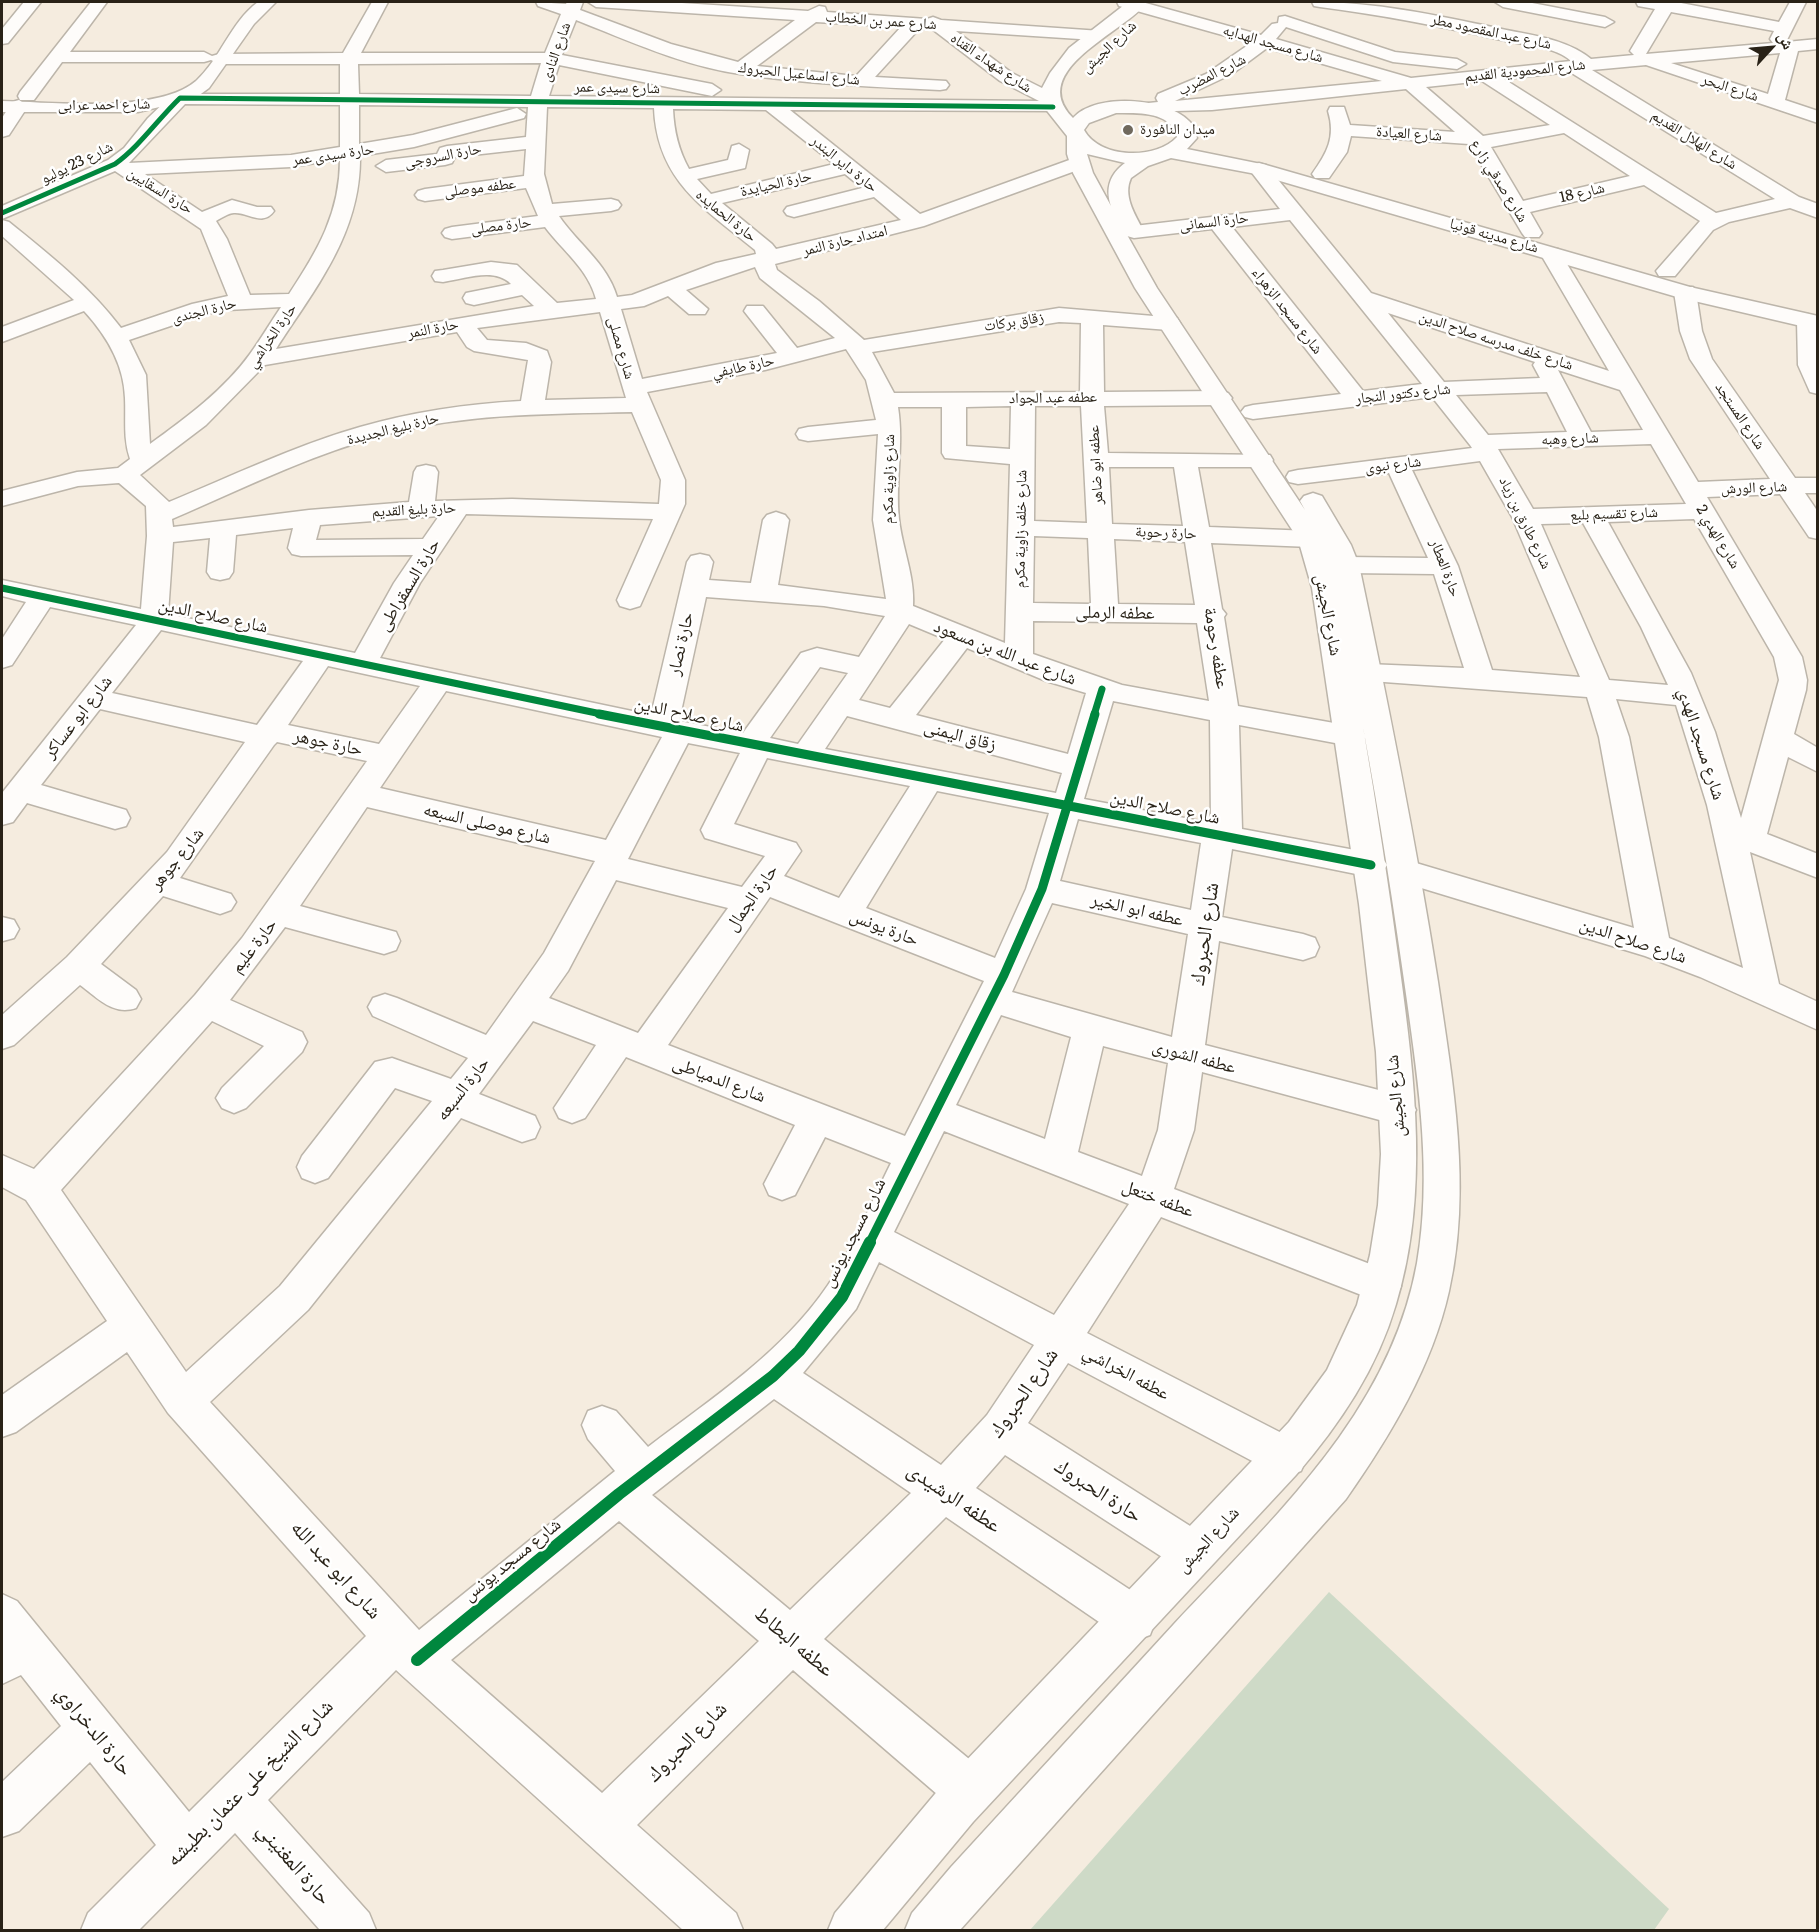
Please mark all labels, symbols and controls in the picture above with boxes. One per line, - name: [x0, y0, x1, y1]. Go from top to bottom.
- street label: شارع عمر بن الخطاب: [825, 8, 937, 34]
- street label: شارع عبد المقصود مطر: [1429, 10, 1553, 54]
- street label: شارع الجيش: [1078, 17, 1140, 77]
- north arrow: [1741, 18, 1801, 78]
- street label: شارع النادى: [537, 20, 575, 84]
- street label: شارع مسجد الهدايه: [1221, 21, 1325, 67]
- text: ش: [1773, 27, 1802, 53]
- street label: شارع شهداء القناه: [947, 29, 1035, 97]
- street label: شارع المضرب: [1175, 50, 1249, 100]
- street label: شارع المحمودية القديم: [1464, 56, 1586, 86]
- street label: شارع اسماعيل الحبروك: [737, 59, 861, 89]
- street label: شارع البحر: [1699, 70, 1761, 106]
- street label: شارع سيدى عمر: [574, 78, 660, 98]
- street label: شارع احمد عرابى: [58, 95, 150, 115]
- street label: شارع الهلال القديم: [1648, 106, 1740, 174]
- place label: ميدان النافورة: [1140, 121, 1215, 139]
- marker: ميدان النافورة: [1121, 123, 1135, 137]
- street label: شارع العيادة: [1375, 123, 1443, 145]
- street label: حارة داير البندر: [807, 132, 881, 196]
- street label: شارع صدقي زارع: [1466, 136, 1532, 226]
- street label: شارع 23 يوليو: [38, 138, 116, 188]
- street label: حارة سيدى عمر: [291, 140, 375, 170]
- street label: حارة السروجى: [403, 140, 483, 172]
- street label: حارة السقايين: [124, 164, 196, 218]
- street label: حارة الحيايدة: [739, 167, 813, 201]
- street label: عطفه موصلى: [443, 175, 517, 201]
- street label: شارع 18: [1558, 179, 1606, 207]
- street label: حارة الحمايده: [692, 186, 760, 246]
- street label: حارة السمانى: [1178, 209, 1250, 235]
- street label: حارة مصلى: [470, 213, 532, 239]
- street label: شارع مدينه قونيا: [1448, 215, 1540, 257]
- street label: امتداد حارة النمر: [800, 222, 890, 260]
- street label: شارع مسجد الزهراء: [1248, 264, 1326, 358]
- street label: حارة الجندى: [170, 294, 238, 328]
- street label: حارة الخراشي: [243, 300, 301, 372]
- street label: زقاق بركات: [983, 308, 1045, 336]
- street label: شارع خلف مدرسه صلاح الدين: [1417, 308, 1575, 374]
- street label: حارة النمر: [406, 315, 460, 343]
- street label: شارع مصلى: [604, 315, 638, 381]
- street label: حارة طايفي: [710, 352, 776, 382]
- street label: شارع المستجد: [1711, 379, 1769, 453]
- street label: شارع دكتور النجار: [1354, 380, 1452, 408]
- street label: عطفه عبد الجواد: [1009, 388, 1097, 408]
- street label: حارة بليغ الجديدة: [345, 409, 441, 449]
- street label: عطفه ابو ضاهر: [1085, 425, 1107, 505]
- street label: شارع وهبه: [1541, 429, 1599, 449]
- street label: شارع زاوية مكرم: [879, 434, 899, 524]
- street label: شارع نبوى: [1364, 453, 1422, 477]
- street label: شارع خلف زاوية مكرم: [1011, 470, 1031, 588]
- street label: شارع طارق بن زياد: [1495, 474, 1555, 572]
- street label: شارع الورش: [1721, 478, 1787, 498]
- street label: حارة بليغ القديم: [371, 499, 457, 521]
- street label: شارع الهدي 2: [1692, 502, 1744, 572]
- street label: شارع تقسيم بلبع: [1570, 503, 1658, 525]
- street label: حارة رحوبة: [1135, 523, 1197, 543]
- street label: حارة السمقراطى: [373, 535, 445, 635]
- street label: حارة العطار: [1426, 537, 1464, 599]
- street label: شارع الجيش: [1310, 572, 1346, 658]
- street label: شارع صلاح الدين: [156, 594, 270, 638]
- street label: عطفه الرملى: [1075, 602, 1155, 624]
- street label: عطفه رحومة: [1199, 606, 1233, 690]
- street label: حارة نصار: [663, 610, 699, 678]
- street label: شارع عبد الله بن مسعود: [931, 616, 1079, 690]
- street label: شارع ابو عساكر: [39, 671, 117, 763]
- street label: شارع مسجد الهدي: [1673, 685, 1729, 803]
- street label: شارع صلاح الدين: [632, 693, 746, 737]
- street label: زقاق اليمنى: [921, 716, 999, 756]
- street label: حارة جوهر: [291, 725, 365, 761]
- street label: شارع صلاح الدين: [1108, 787, 1222, 829]
- street label: شارع موصلى السبعه: [421, 799, 553, 849]
- street label: شارع جوهر: [145, 823, 209, 895]
- street label: حارة الجمال: [721, 860, 783, 936]
- street label: شارع الحبروك: [1185, 881, 1225, 987]
- street label: عطفه ابو الخير: [1089, 889, 1185, 931]
- street label: حارة يونس: [847, 905, 921, 951]
- street label: حارة عليم: [226, 914, 282, 978]
- street label: شارع صلاح الدين: [1577, 914, 1689, 968]
- street label: عطفه الشورى: [1150, 1035, 1238, 1079]
- street label: شارع الدمياطى: [669, 1052, 769, 1108]
- street label: حارة السبعه: [431, 1053, 495, 1125]
- street label: شارع الجيش: [1382, 1054, 1410, 1138]
- street label: شارع مسجد يونس: [817, 1175, 891, 1291]
- street label: عطفه ختعل: [1119, 1175, 1197, 1223]
- street label: عطفه الخراشي: [1079, 1341, 1173, 1405]
- street label: شارع الحبروك: [984, 1343, 1064, 1443]
- street label: حارة الحبروك: [1050, 1453, 1146, 1529]
- street label: عطفه الرشيدى: [902, 1457, 1006, 1539]
- street label: شارع الجيش: [1172, 1502, 1244, 1578]
- street label: شارع مسجد يونس: [459, 1514, 565, 1606]
- street label: شارع ابو عبد الله: [285, 1516, 387, 1624]
- street label: عطفه البطاط: [749, 1602, 839, 1682]
- street label: حارة الدخراوي: [50, 1681, 138, 1781]
- street label: شارع الشيخ على عثمان بطيشه: [161, 1694, 339, 1872]
- street label: شارع الحبروك: [641, 1696, 733, 1788]
- street label: حارة المغنيني: [251, 1818, 337, 1910]

